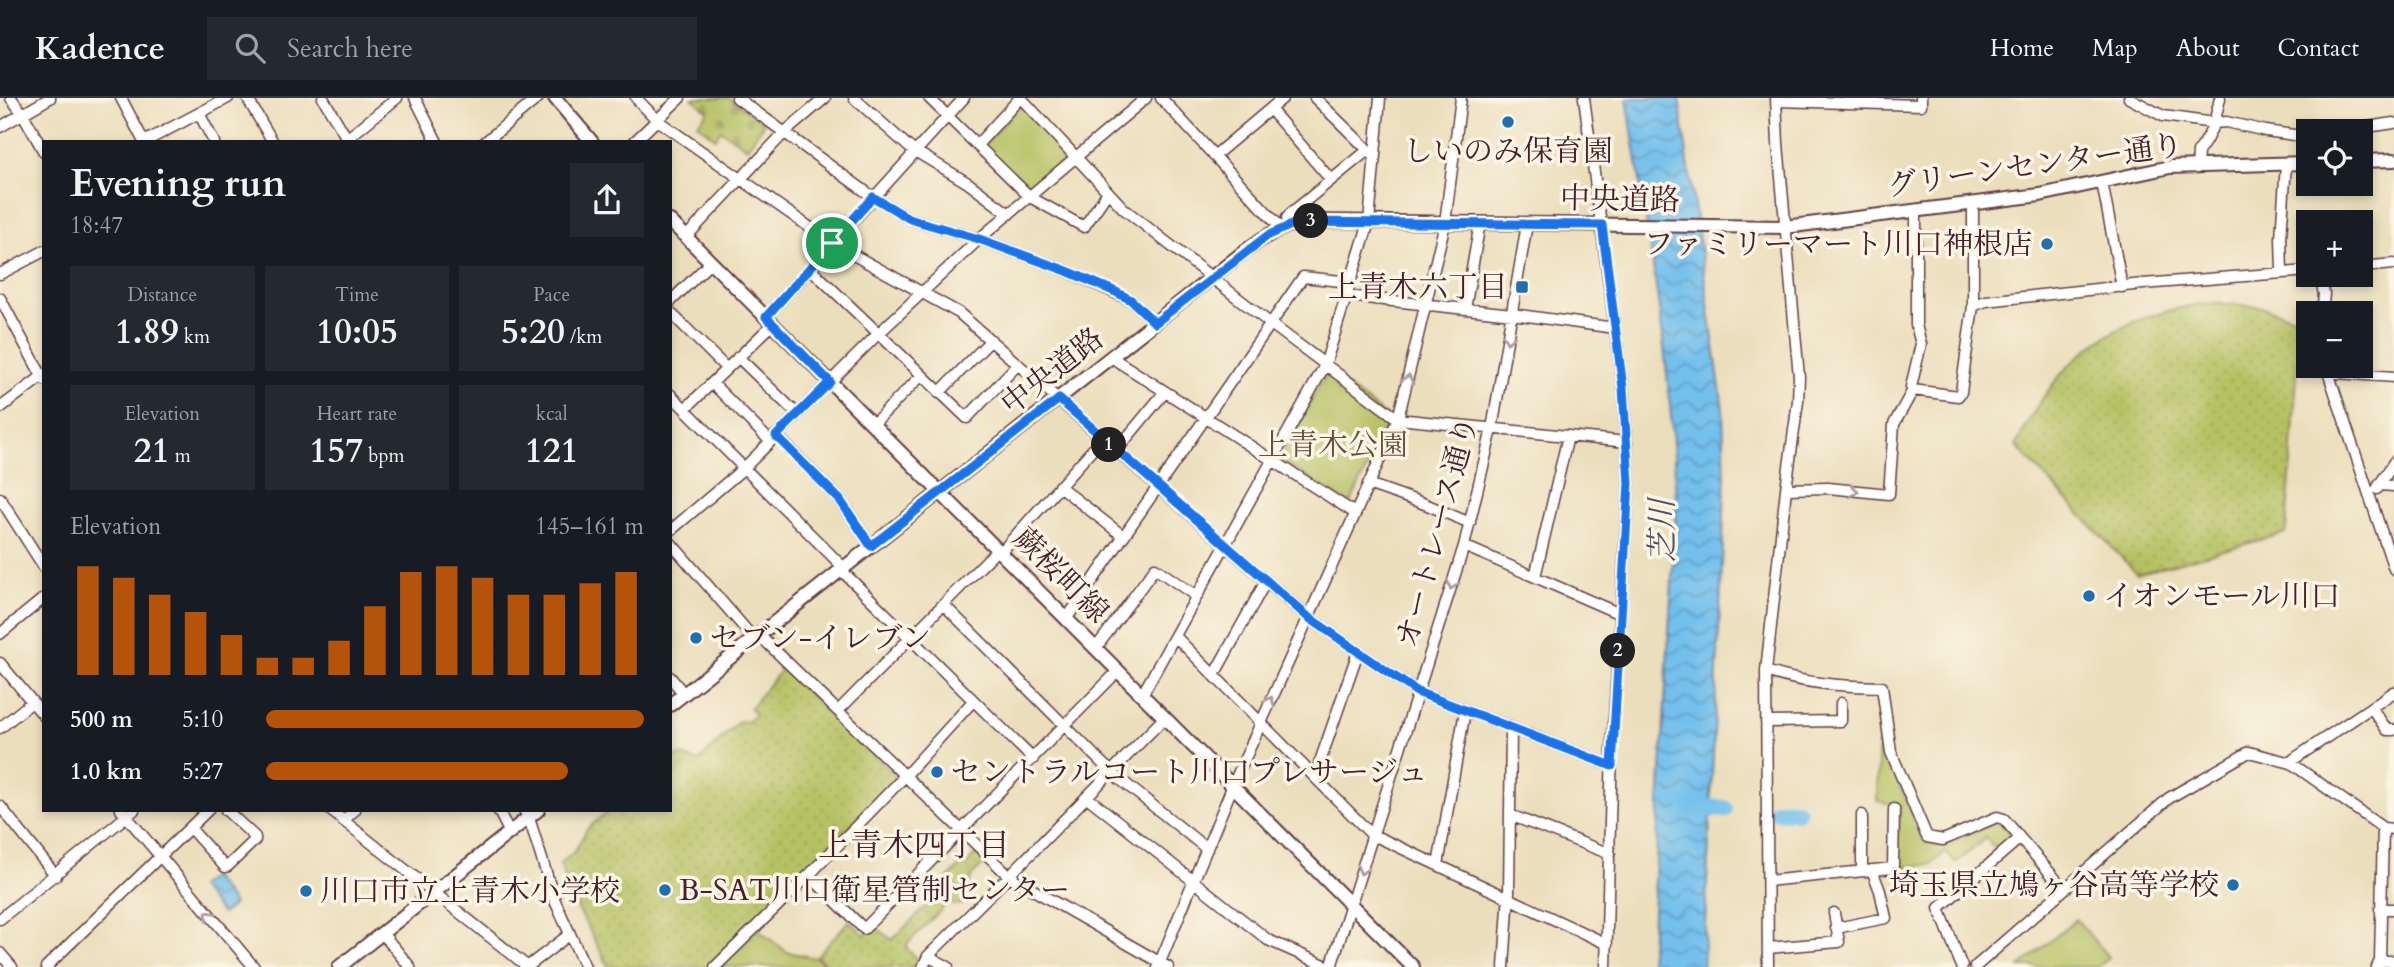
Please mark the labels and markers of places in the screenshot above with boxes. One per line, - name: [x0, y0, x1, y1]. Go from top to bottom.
- marker: しいのみ保育園: [1500, 114, 1516, 130]
- place label: しいのみ保育園: [1403, 131, 1613, 172]
- pin: 3: [1294, 204, 1328, 238]
- pin: [802, 213, 862, 273]
- place label: ファミリーマート川口神根店: [1644, 224, 2033, 265]
- marker: ファミリーマート川口神根店: [2039, 236, 2055, 252]
- place label: 上青木六丁目: [1328, 267, 1508, 308]
- marker: 上青木六丁目: [1514, 279, 1530, 295]
- pin: 1: [1092, 428, 1126, 462]
- place label: イオンモール川口: [2103, 576, 2340, 617]
- marker: イオンモール川口: [2081, 588, 2097, 604]
- place label: セブン-イレブン: [710, 618, 931, 659]
- marker: セブン-イレブン: [688, 630, 704, 646]
- pin: 2: [1600, 634, 1636, 668]
- place label: セントラルコート川口プレサージュ: [951, 752, 1428, 793]
- marker: セントラルコート川口プレサージュ: [929, 764, 945, 780]
- place label: 埼玉県立鳩ヶ谷高等学校: [1889, 865, 2219, 906]
- place label: B-SAT川口衛星管制センター: [679, 870, 1070, 911]
- place label: 川口市立上青木小学校: [320, 871, 620, 912]
- marker: 埼玉県立鳩ヶ谷高等学校: [2225, 877, 2241, 893]
- marker: B-SAT川口衛星管制センター: [657, 882, 673, 898]
- marker: 川口市立上青木小学校: [298, 883, 314, 899]

